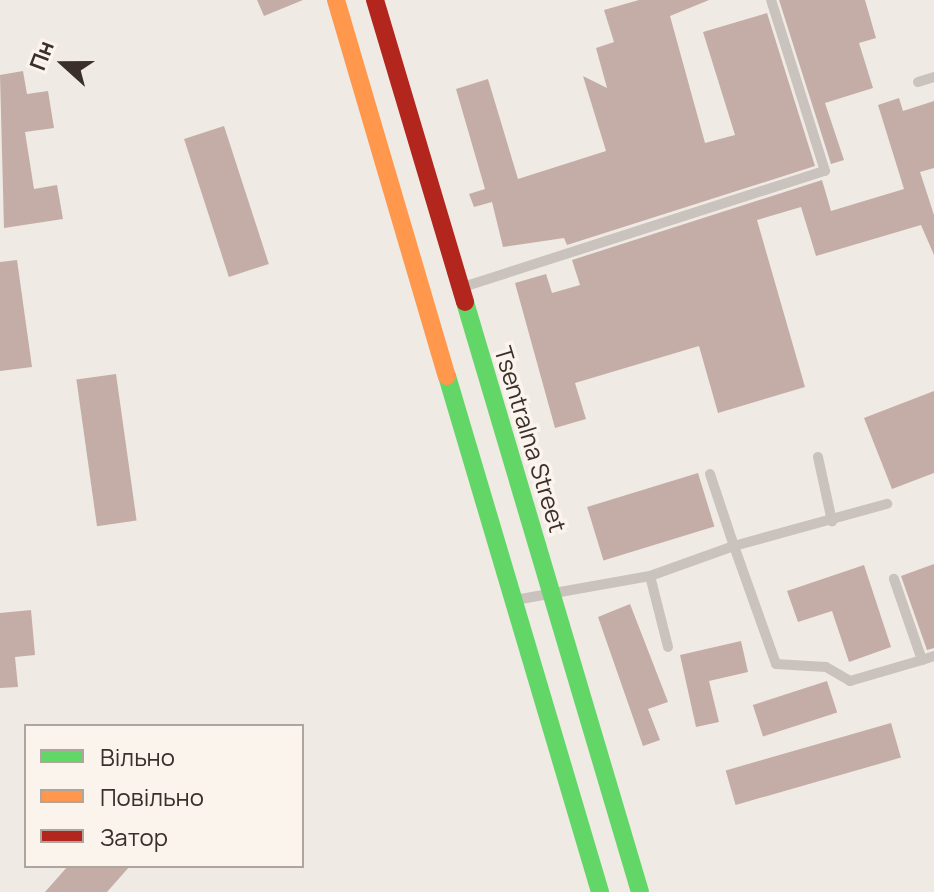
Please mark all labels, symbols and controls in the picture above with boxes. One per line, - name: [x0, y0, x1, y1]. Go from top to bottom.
- north arrow: [24, 24, 104, 104]
- text: Пн: [22, 36, 61, 75]
- street label: Tsentralna Street: [489, 343, 573, 535]
- legend: [24, 724, 304, 868]
- text: Вільно: [100, 740, 175, 773]
- text: Повільно: [100, 780, 204, 813]
- text: Затор: [100, 820, 168, 853]

